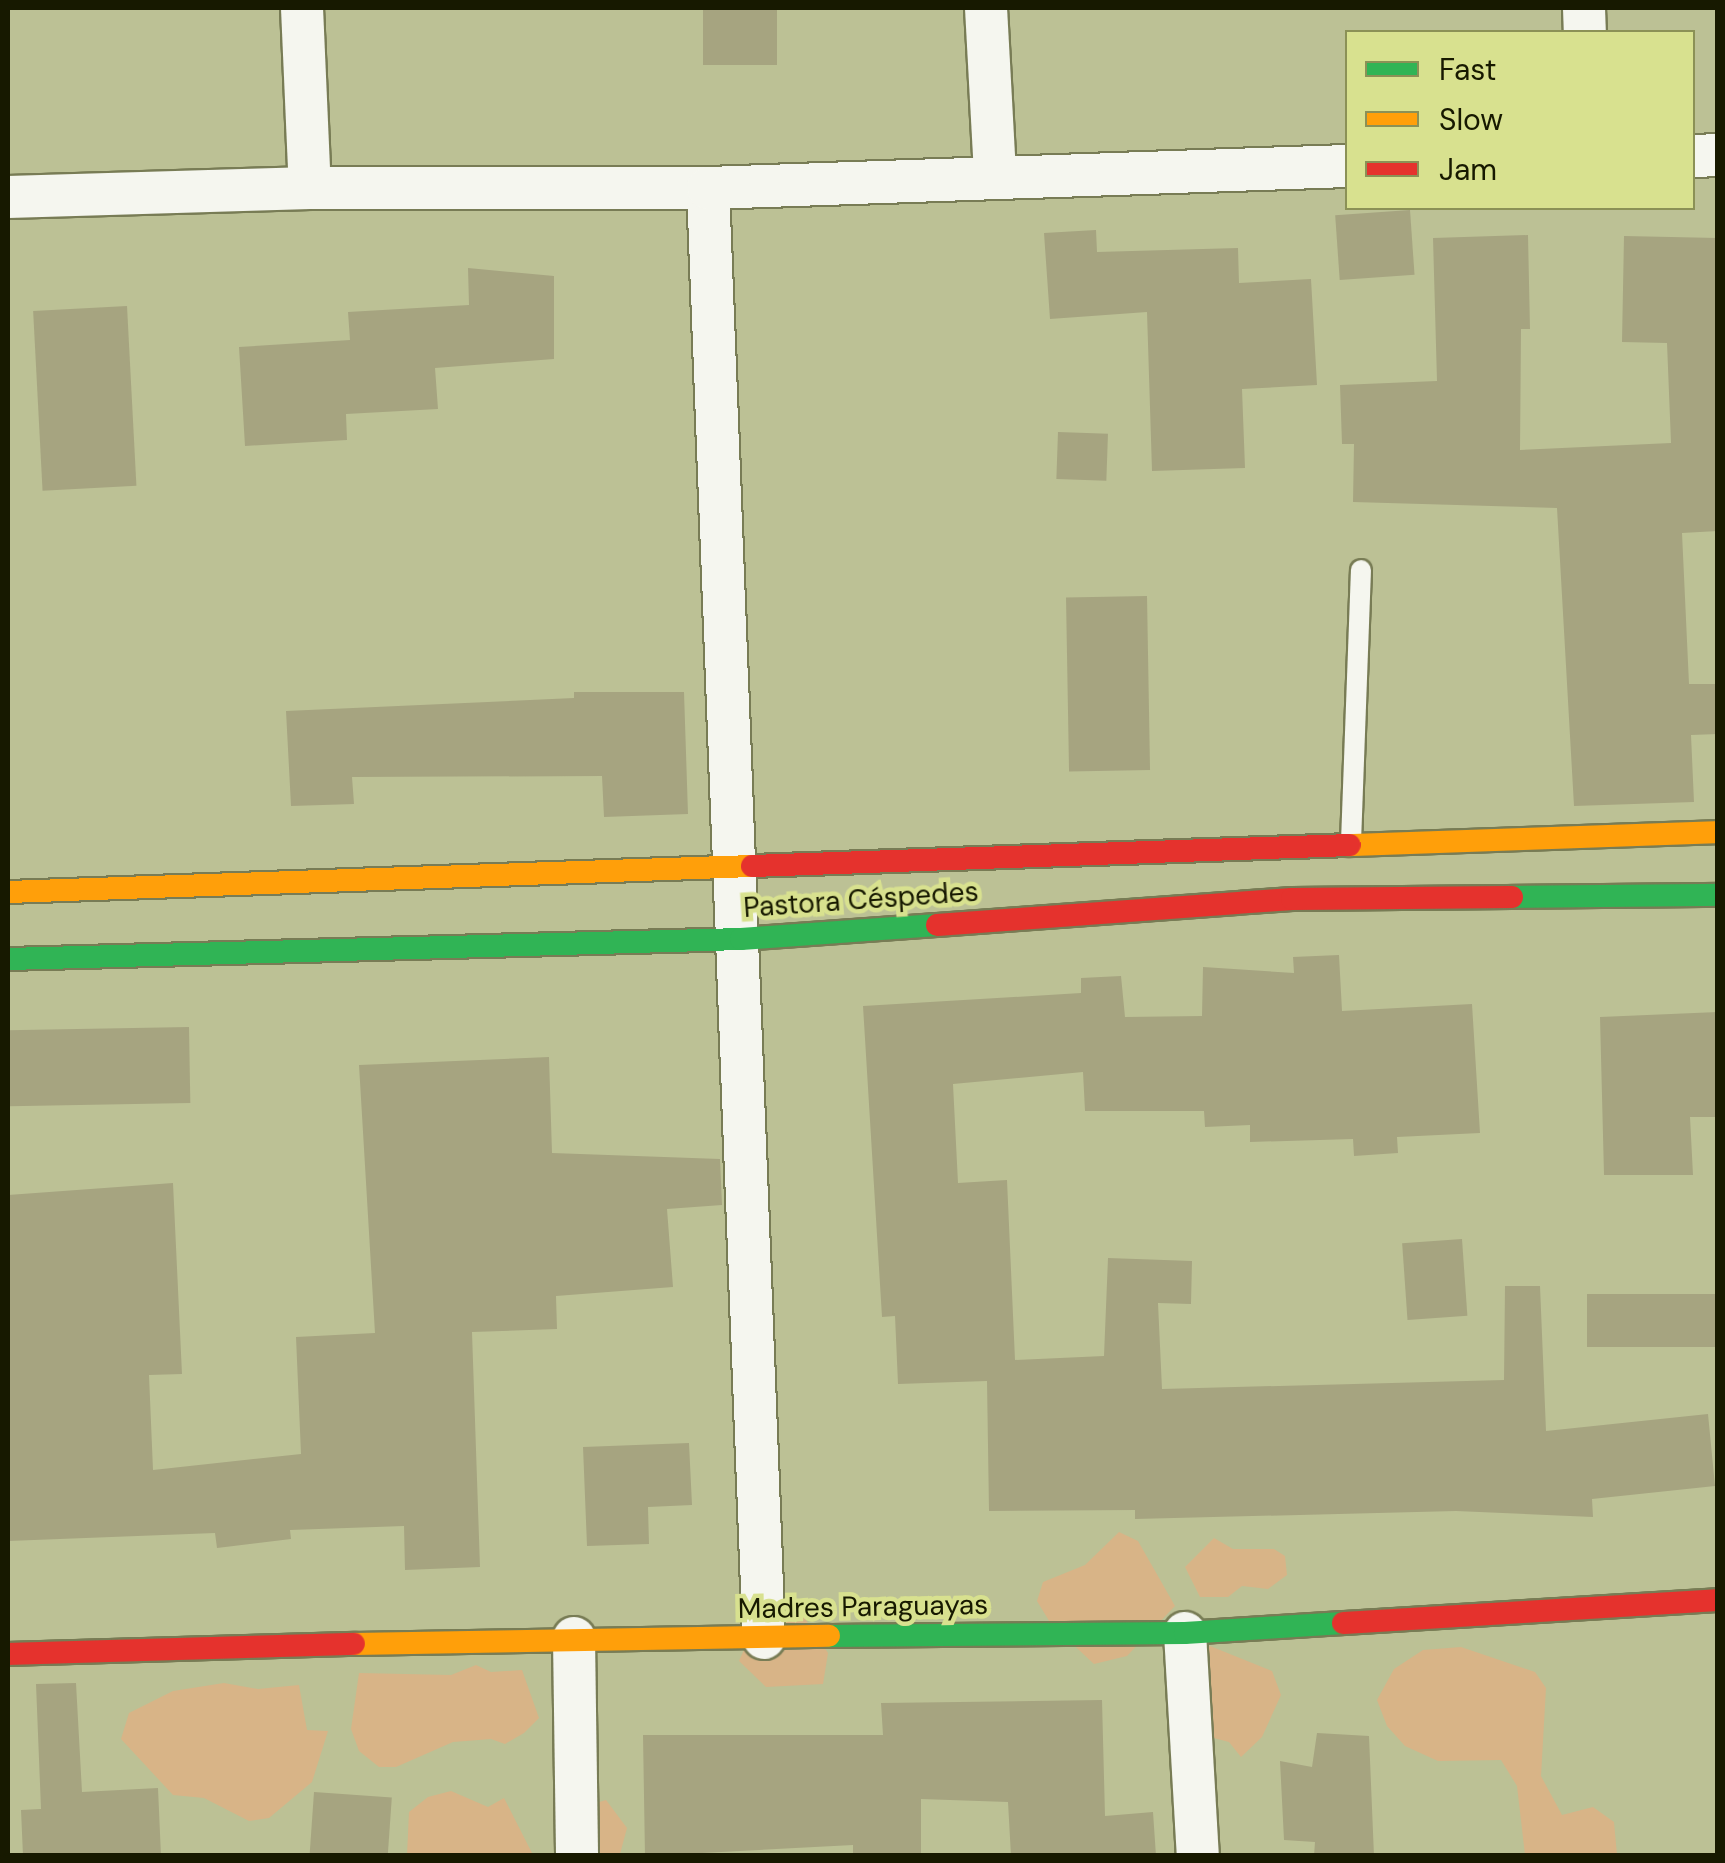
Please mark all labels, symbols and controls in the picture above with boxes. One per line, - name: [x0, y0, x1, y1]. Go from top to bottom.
- legend: [1345, 30, 1695, 210]
- text: Fast: [1439, 50, 1497, 89]
- text: Slow: [1439, 100, 1503, 139]
- text: Jam: [1439, 150, 1497, 189]
- street label: Pastora Céspedes: [742, 875, 980, 925]
- street label: Madres Paraguayas: [737, 1588, 989, 1626]

